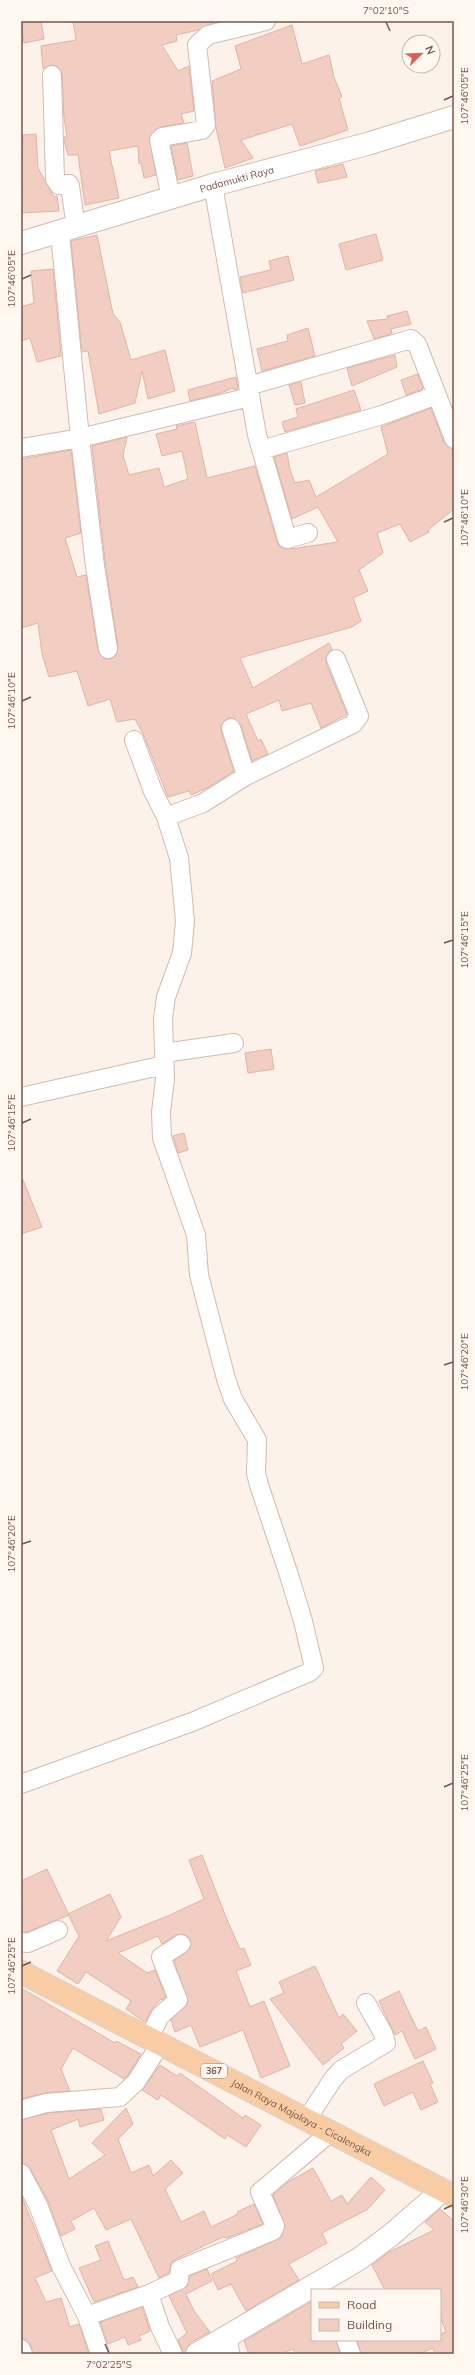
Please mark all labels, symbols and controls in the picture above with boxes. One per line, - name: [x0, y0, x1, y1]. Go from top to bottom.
- text: 7°02'10"S: [363, 4, 409, 17]
- north arrow: [401, 34, 441, 74]
- text: N: [422, 44, 438, 57]
- text: 107°46'05"E: [458, 67, 471, 125]
- street label: Padamukti Raya: [198, 163, 275, 196]
- text: 107°46'05"E: [5, 250, 18, 308]
- text: 107°46'10"E: [458, 489, 471, 547]
- text: 107°46'10"E: [5, 672, 18, 730]
- text: 107°46'15"E: [458, 911, 471, 969]
- text: 107°46'15"E: [5, 1094, 18, 1152]
- text: 107°46'20"E: [458, 1333, 471, 1391]
- text: 107°46'20"E: [5, 1515, 18, 1573]
- text: 107°46'25"E: [458, 1754, 471, 1812]
- text: 107°46'25"E: [5, 1937, 18, 1995]
- road number: 367: [201, 2064, 227, 2078]
- street label: Jalan Raya Majalaya - Cicalengka: [229, 2076, 374, 2159]
- text: 107°46'30"E: [458, 2176, 471, 2234]
- legend: [311, 2289, 441, 2341]
- text: Road: [347, 2297, 376, 2312]
- text: Building: [347, 2317, 392, 2332]
- text: 7°02'25"S: [86, 2358, 132, 2371]

